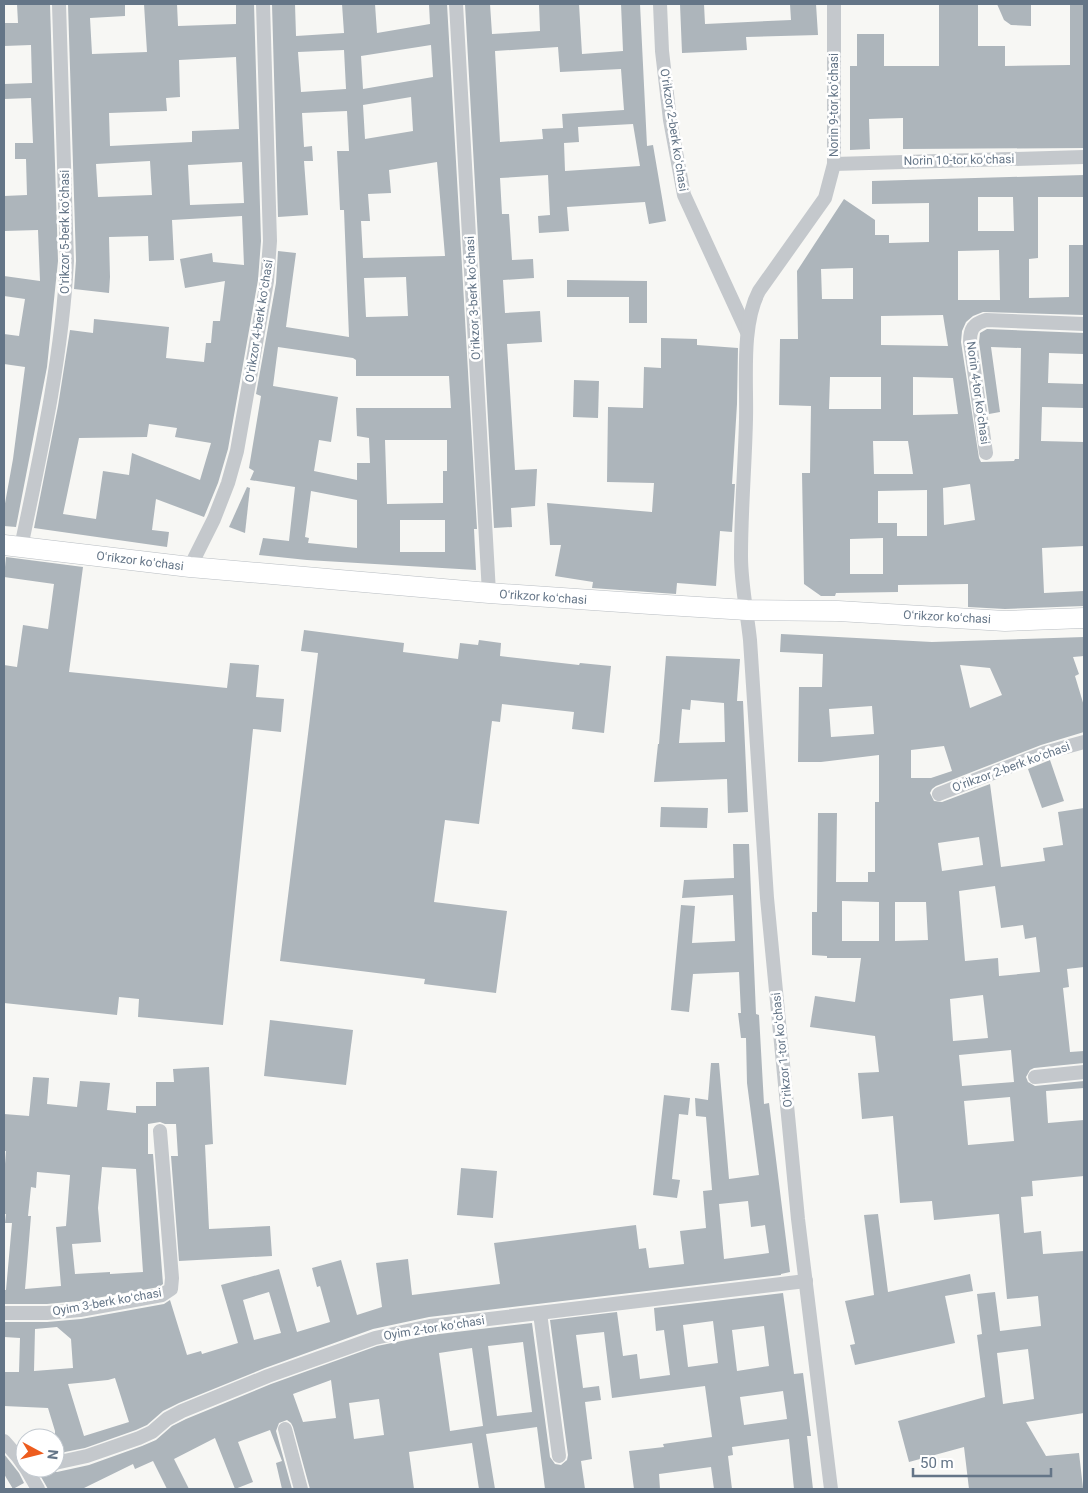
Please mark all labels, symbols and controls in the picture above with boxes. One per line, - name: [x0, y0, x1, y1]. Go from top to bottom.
- street label: Norin 9-tor koʻchasi: [827, 53, 841, 157]
- street label: Oʻrikzor 2-berk koʻchasi: [657, 68, 691, 192]
- street label: Norin 10-tor koʻchasi: [904, 152, 1014, 168]
- street label: Oʻrikzor 5-berk koʻchasi: [58, 170, 72, 294]
- street label: Oʻrikzor 3-berk koʻchasi: [463, 236, 483, 360]
- street label: Oʻrikzor 4-berk koʻchasi: [242, 259, 276, 383]
- street label: Norin 4-tor koʻchasi: [964, 341, 992, 445]
- street label: Oʻrikzor koʻchasi: [96, 549, 185, 573]
- street label: Oʻrikzor koʻchasi: [499, 587, 587, 607]
- street label: Oʻrikzor koʻchasi: [903, 608, 991, 626]
- street label: Oʻrikzor 2-berk koʻchasi: [950, 739, 1072, 795]
- street label: Oʻrikzor 1-tor koʻchasi: [769, 992, 795, 1108]
- street label: Oyim 3-berk koʻchasi: [51, 1285, 163, 1319]
- street label: Oyim 2-tor koʻchasi: [382, 1313, 486, 1343]
- north arrow: [15, 1428, 65, 1478]
- scale bar: [913, 1446, 1050, 1478]
- text: N: [44, 1449, 61, 1460]
- text: 50 m: [920, 1454, 954, 1472]

